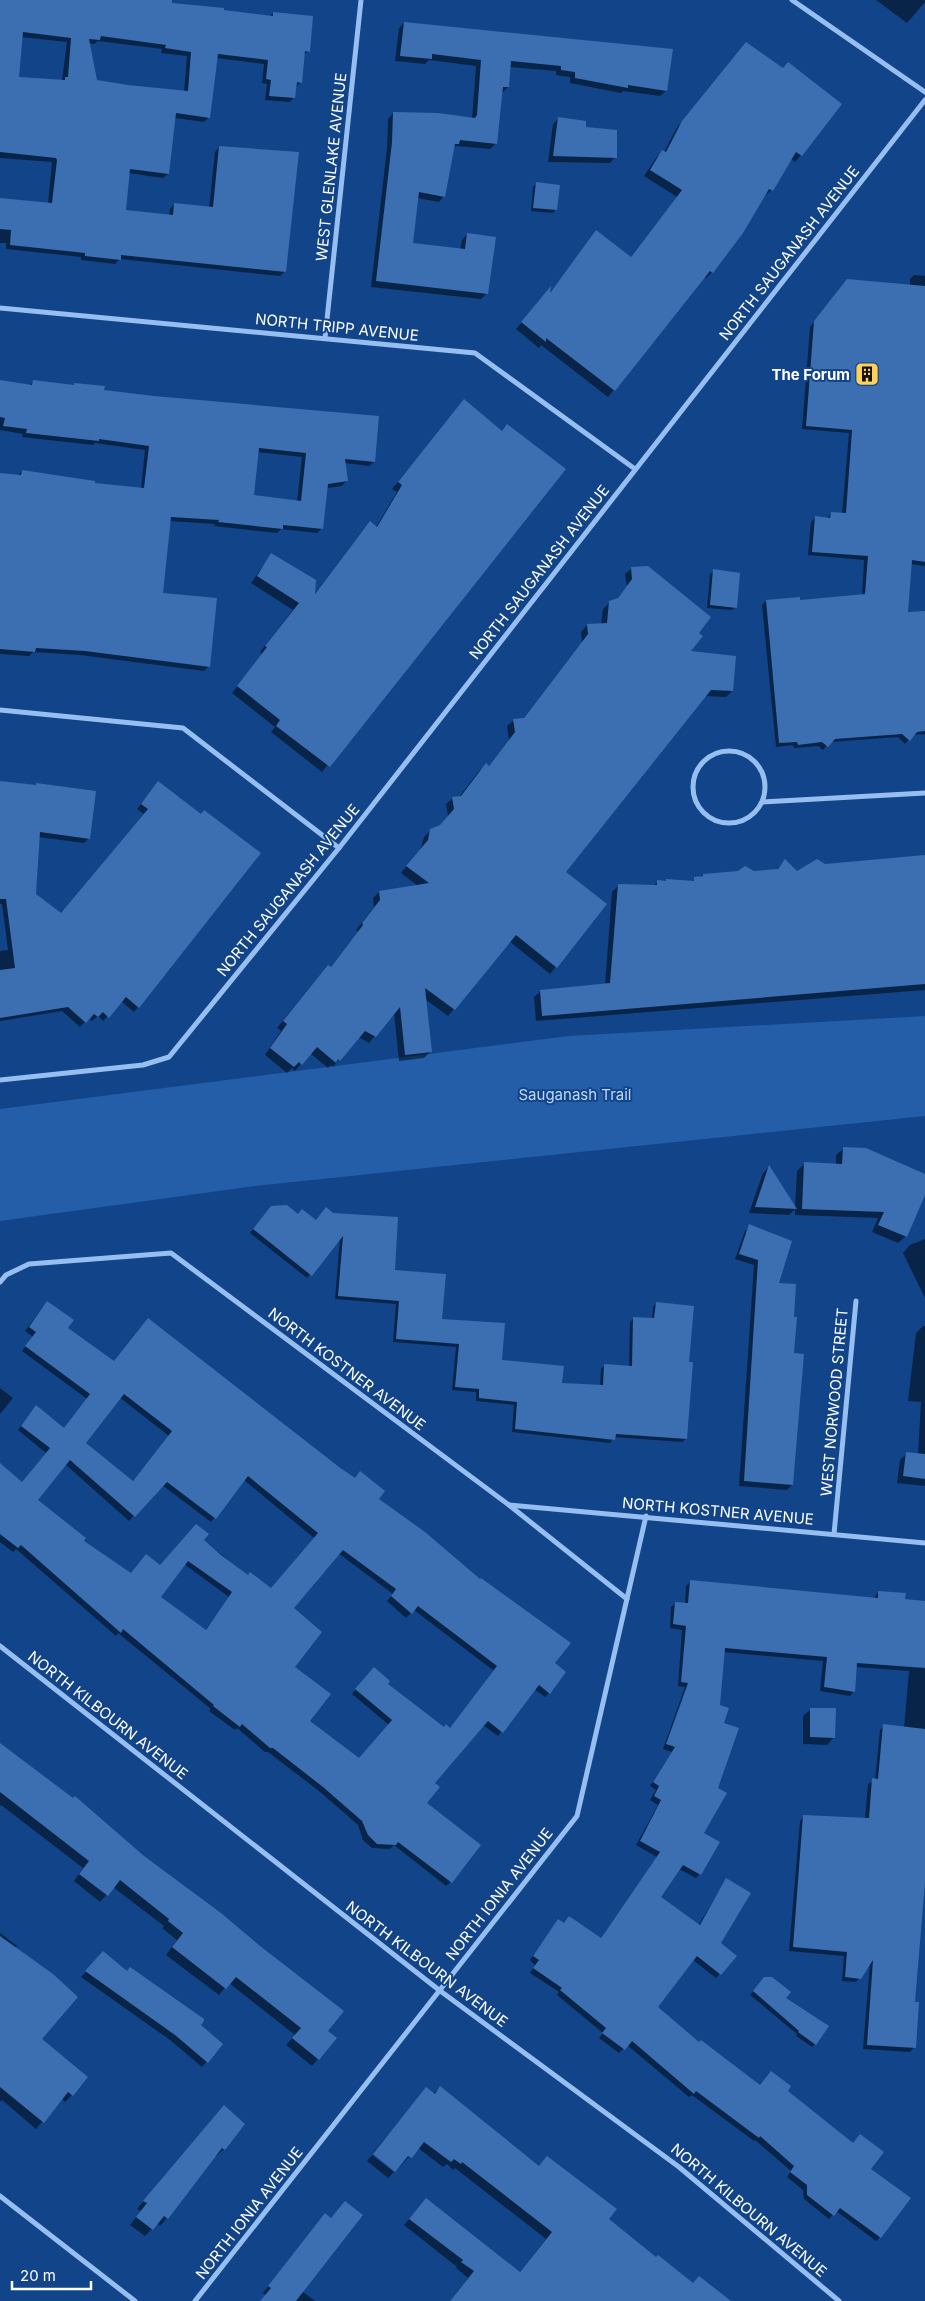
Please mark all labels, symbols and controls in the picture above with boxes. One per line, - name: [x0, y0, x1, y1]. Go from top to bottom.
- street label: WEST GLENLAKE AVENUE: [312, 72, 350, 262]
- street label: NORTH SAUGANASH AVENUE: [715, 162, 863, 344]
- street label: NORTH TRIPP AVENUE: [254, 309, 420, 345]
- building icon: The Forum: [854, 361, 880, 387]
- place label: The Forum: [771, 365, 850, 384]
- street label: NORTH SAUGANASH AVENUE: [465, 481, 613, 663]
- street label: NORTH SAUGANASH AVENUE: [213, 800, 363, 980]
- park label: Sauganash Trail: [519, 1085, 632, 1104]
- street label: NORTH KOSTNER AVENUE: [265, 1304, 429, 1434]
- street label: WEST NORWOOD STREET: [816, 1307, 852, 1497]
- street label: NORTH KOSTNER AVENUE: [621, 1493, 815, 1529]
- street label: NORTH KILBOURN AVENUE: [24, 1647, 192, 1783]
- street label: NORTH IONIA AVENUE: [441, 1824, 557, 1964]
- street label: NORTH KILBOURN AVENUE: [342, 1897, 512, 2031]
- street label: NORTH KILBOURN AVENUE: [667, 2139, 831, 2281]
- street label: NORTH IONIA AVENUE: [191, 2143, 307, 2283]
- scale bar: [12, 2258, 91, 2290]
- text: 20 m: [20, 2266, 56, 2285]

